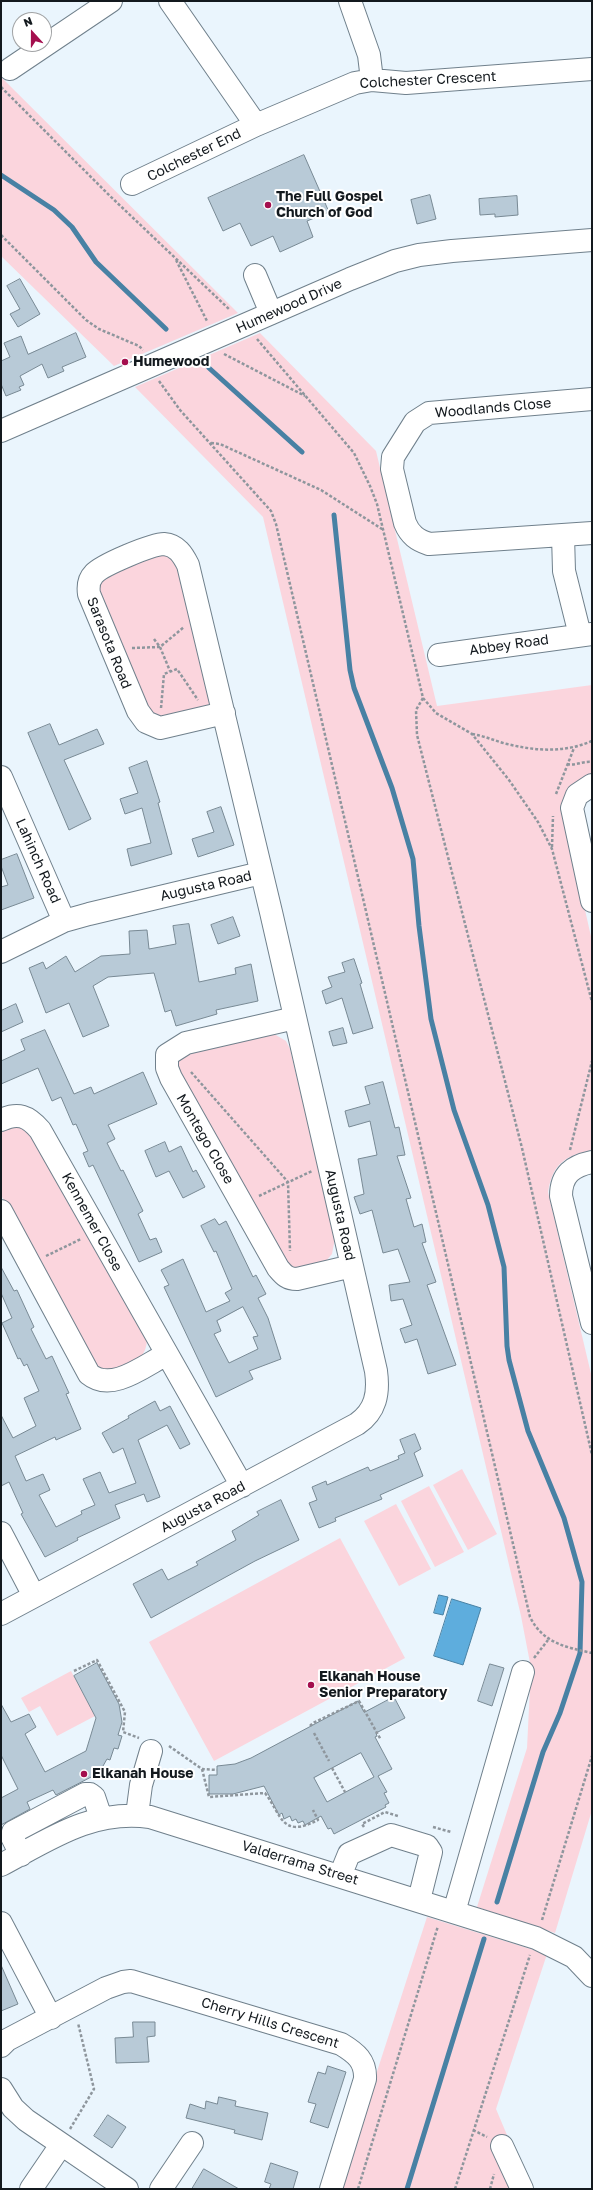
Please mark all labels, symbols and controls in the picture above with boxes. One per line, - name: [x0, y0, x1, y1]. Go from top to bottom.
- north arrow: [12, 12, 52, 52]
- text: N: [22, 14, 34, 29]
- street label: Colchester Crescent: [359, 68, 497, 92]
- street label: Colchester End: [144, 125, 244, 185]
- place label: The Full Gospel Church of God: [276, 189, 383, 222]
- marker: The Full Gospel Church of God: [263, 200, 273, 210]
- street label: Humewood Drive: [233, 275, 345, 337]
- place label: Humewood: [133, 354, 209, 370]
- marker: Humewood: [120, 357, 130, 367]
- street label: Woodlands Close: [434, 395, 552, 421]
- street label: Sarasota Road: [83, 595, 135, 691]
- street label: Abbey Road: [468, 631, 550, 659]
- street label: Lahinch Road: [12, 816, 64, 906]
- street label: Augusta Road: [159, 867, 253, 905]
- street label: Montego Close: [172, 1091, 238, 1187]
- street label: Augusta Road: [321, 1168, 359, 1262]
- street label: Kennemer Close: [58, 1170, 126, 1274]
- street label: Augusta Road: [158, 1478, 248, 1536]
- place label: Elkanah House Senior Preparatory: [319, 1669, 448, 1702]
- marker: Elkanah House Senior Preparatory: [306, 1680, 316, 1690]
- place label: Elkanah House: [92, 1766, 194, 1782]
- marker: Elkanah House: [79, 1769, 89, 1779]
- street label: Valderrama Street: [239, 1837, 361, 1889]
- street label: Cherry Hills Crescent: [199, 1994, 341, 2052]

